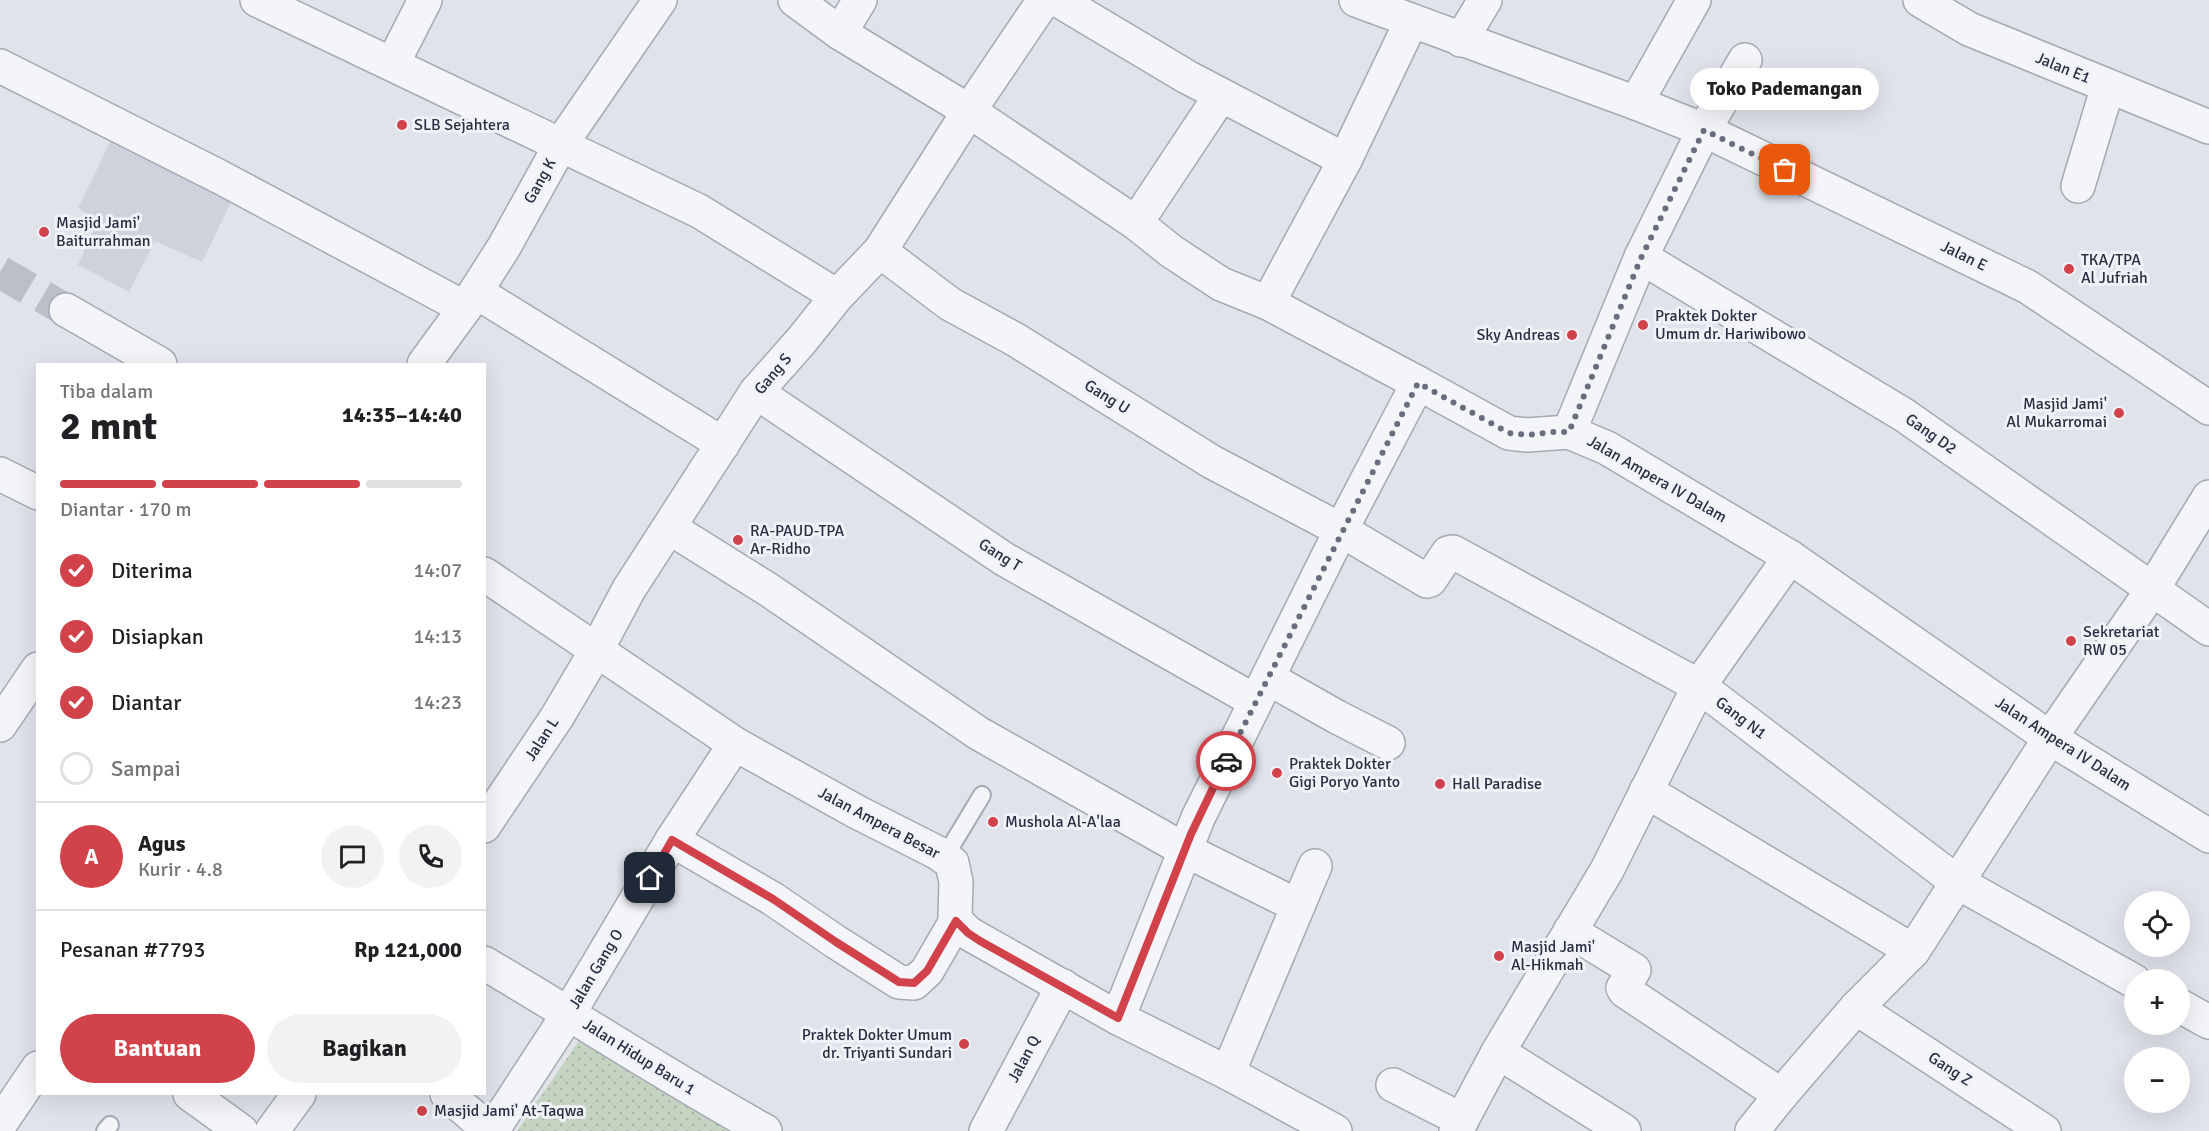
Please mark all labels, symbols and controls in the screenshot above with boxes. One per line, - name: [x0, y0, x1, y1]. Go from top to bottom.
- street label: Jalan E1: [2033, 48, 2093, 88]
- callout: Toko Pademangan: [1690, 68, 1880, 110]
- text: Toko Pademangan: [1707, 76, 1862, 101]
- place label: SLB Sejahtera: [414, 115, 510, 135]
- marker: SLB Sejahtera: [395, 118, 409, 132]
- pin: [1759, 144, 1810, 195]
- icon: bag: [1768, 153, 1801, 186]
- street label: Gang K: [519, 154, 561, 207]
- place label: Masjid Jami' Baiturrahman: [56, 213, 151, 251]
- marker: Masjid Jami' Baiturrahman: [37, 225, 51, 239]
- street label: Jalan E: [1938, 236, 1990, 276]
- place label: TKA/TPA Al Jufriah: [2081, 250, 2148, 288]
- marker: TKA/TPA Al Jufriah: [2062, 262, 2076, 276]
- place label: Praktek Dokter Umum dr. Hariwibowo: [1655, 306, 1806, 344]
- marker: Praktek Dokter Umum dr. Hariwibowo: [1636, 318, 1650, 332]
- place label: Sky Andreas: [1476, 325, 1560, 345]
- marker: Sky Andreas: [1565, 328, 1579, 342]
- street label: Gang S: [750, 349, 796, 399]
- street label: Gang U: [1081, 375, 1133, 419]
- text: Tiba dalam: [60, 379, 153, 404]
- place label: Masjid Jami' Al Mukarromai: [2006, 394, 2107, 432]
- text: 14:35–14:40: [342, 401, 462, 428]
- text: 2 mnt: [60, 402, 157, 450]
- marker: Masjid Jami' Al Mukarromai: [2112, 406, 2126, 420]
- street label: Gang D2: [1901, 409, 1961, 459]
- street label: Jalan Ampera IV Dalam: [1584, 431, 1730, 527]
- text: Diantar · 170 m: [60, 497, 192, 522]
- place label: RA-PAUD-TPA Ar-Ridho: [750, 521, 844, 559]
- marker: RA-PAUD-TPA Ar-Ridho: [731, 533, 745, 547]
- street label: Gang T: [975, 534, 1025, 576]
- icon: check: [60, 554, 93, 587]
- text: Diterima: [111, 557, 193, 584]
- text: 14:07: [413, 558, 462, 583]
- icon: check: [60, 620, 93, 653]
- place label: Sekretariat RW 05: [2083, 622, 2160, 660]
- text: Disiapkan: [111, 623, 204, 650]
- text: 14:13: [413, 624, 462, 649]
- marker: Sekretariat RW 05: [2064, 634, 2078, 648]
- icon: check: [60, 686, 93, 719]
- text: Diantar: [111, 689, 181, 716]
- text: 14:23: [413, 690, 462, 715]
- street label: Gang N1: [1712, 692, 1770, 744]
- street label: Jalan Ampera IV Dalam: [1991, 693, 2135, 795]
- street label: Jalan L: [521, 713, 563, 765]
- courier: [1196, 731, 1256, 791]
- icon: car: [1210, 745, 1243, 778]
- place label: Praktek Dokter Gigi Poryo Yanto: [1289, 754, 1400, 792]
- text: Sampai: [111, 755, 181, 782]
- marker: Praktek Dokter Gigi Poryo Yanto: [1270, 766, 1284, 780]
- place label: Hall Paradise: [1452, 774, 1542, 794]
- marker: Hall Paradise: [1433, 777, 1447, 791]
- street label: Jalan Ampera Besar: [815, 782, 943, 864]
- place label: Mushola Al-A'laa: [1005, 812, 1121, 832]
- marker: Mushola Al-A'laa: [986, 815, 1000, 829]
- button: chat: [321, 825, 384, 888]
- button: phone: [399, 825, 462, 888]
- text: Agus: [138, 830, 185, 857]
- text: A: [84, 843, 99, 870]
- pin: [624, 852, 675, 903]
- text: Kurir · 4.8: [138, 857, 223, 882]
- icon: home: [633, 861, 666, 894]
- map controls: [2124, 891, 2190, 1113]
- button: locate: [2124, 891, 2190, 957]
- street label: Jalan Gang O: [564, 925, 628, 1013]
- text: Pesanan #7793: [60, 936, 205, 963]
- text: Rp 121,000: [354, 936, 462, 963]
- place label: Masjid Jami' Al-Hikmah: [1511, 937, 1595, 975]
- marker: Masjid Jami' Al-Hikmah: [1492, 949, 1506, 963]
- button: +: [2124, 969, 2190, 1035]
- button: Bantuan: [60, 1014, 255, 1083]
- button: Bagikan: [267, 1014, 462, 1083]
- street label: Jalan Hidup Baru 1: [579, 1014, 699, 1100]
- place label: Praktek Dokter Umum dr. Triyanti Sundari: [802, 1025, 952, 1063]
- street label: Jalan Q: [1003, 1032, 1045, 1086]
- marker: Praktek Dokter Umum dr. Triyanti Sundari: [957, 1037, 971, 1051]
- button: −: [2124, 1047, 2190, 1113]
- street label: Gang Z: [1924, 1048, 1976, 1090]
- place label: Masjid Jami' At-Taqwa: [434, 1101, 584, 1121]
- marker: Masjid Jami' At-Taqwa: [415, 1104, 429, 1118]

